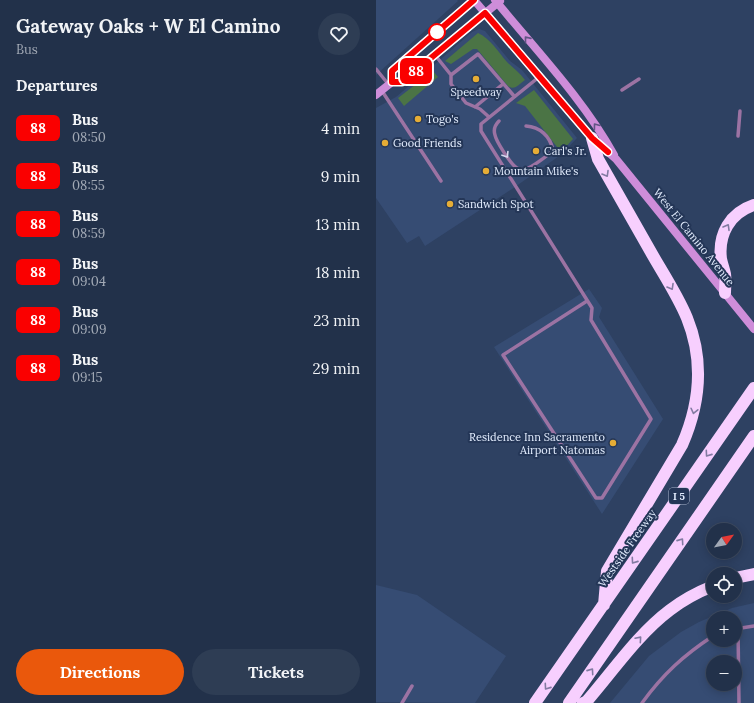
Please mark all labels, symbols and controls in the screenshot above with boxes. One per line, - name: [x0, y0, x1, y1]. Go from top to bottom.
- button: heart: [318, 13, 360, 55]
- text: Gateway Oaks + W El Camino: [16, 14, 280, 38]
- unlabelled marker: [428, 23, 446, 41]
- one-way arrow: [525, 37, 532, 44]
- text: Bus: [16, 41, 38, 58]
- line badge: 88: [398, 58, 434, 84]
- text: 88: [408, 62, 424, 80]
- marker: Speedway: [471, 74, 481, 84]
- text: Departures: [16, 76, 97, 95]
- place label: Speedway: [450, 85, 502, 99]
- text: Bus: [72, 110, 98, 129]
- place label: Togo's: [426, 112, 459, 126]
- marker: Togo's: [413, 114, 423, 124]
- text: 88: [30, 119, 46, 137]
- text: 4 min: [321, 119, 360, 138]
- one-way arrow: [594, 123, 601, 130]
- text: 08:50: [72, 129, 106, 146]
- place label: Good Friends: [393, 136, 462, 150]
- marker: Good Friends: [380, 138, 390, 148]
- place label: Carl's Jr.: [544, 144, 586, 158]
- marker: Carl's Jr.: [531, 146, 541, 156]
- one-way arrow: [502, 151, 509, 158]
- text: Bus: [72, 158, 98, 177]
- place label: Mountain Mike's: [494, 164, 578, 178]
- marker: Mountain Mike's: [481, 166, 491, 176]
- text: 88: [30, 167, 46, 185]
- text: 9 min: [321, 167, 360, 186]
- one-way arrow: [602, 170, 609, 177]
- text: 08:55: [72, 177, 105, 194]
- street label: West El Camino Avenue: [650, 186, 738, 288]
- place label: Sandwich Spot: [458, 197, 535, 211]
- marker: Sandwich Spot: [445, 199, 455, 209]
- text: Bus: [72, 206, 98, 225]
- text: 88: [30, 215, 46, 233]
- text: 13 min: [316, 215, 360, 234]
- one-way arrow: [722, 224, 730, 231]
- text: 08:59: [72, 225, 105, 242]
- text: Bus: [72, 254, 98, 273]
- text: 88: [30, 263, 46, 281]
- text: 18 min: [315, 263, 360, 282]
- text: 09:04: [72, 273, 106, 290]
- one-way arrow: [667, 283, 674, 290]
- text: Bus: [72, 302, 98, 321]
- text: 88: [30, 311, 46, 329]
- text: 23 min: [313, 311, 360, 330]
- text: 09:09: [72, 321, 106, 338]
- text: Bus: [72, 350, 98, 369]
- text: 88: [30, 359, 46, 377]
- text: 29 min: [313, 359, 360, 378]
- text: 09:15: [72, 369, 103, 386]
- one-way arrow: [690, 408, 698, 414]
- place label: Residence Inn Sacramento Airport Natomas: [469, 430, 605, 457]
- marker: Residence Inn Sacramento Airport Natomas: [608, 438, 618, 448]
- one-way arrow: [705, 450, 713, 457]
- road number: I 5: [669, 488, 689, 504]
- street label: Westside Freeway: [595, 506, 659, 590]
- north arrow: [706, 523, 742, 559]
- map controls: [706, 523, 742, 691]
- one-way arrow: [676, 538, 684, 545]
- one-way arrow: [631, 557, 639, 564]
- button: locate: [706, 567, 742, 603]
- button: +: [706, 611, 742, 647]
- one-way arrow: [635, 637, 642, 644]
- button: Directions: [16, 649, 184, 695]
- button: Tickets: [192, 649, 360, 695]
- button: −: [706, 655, 742, 691]
- one-way arrow: [586, 668, 594, 675]
- one-way arrow: [544, 683, 552, 690]

